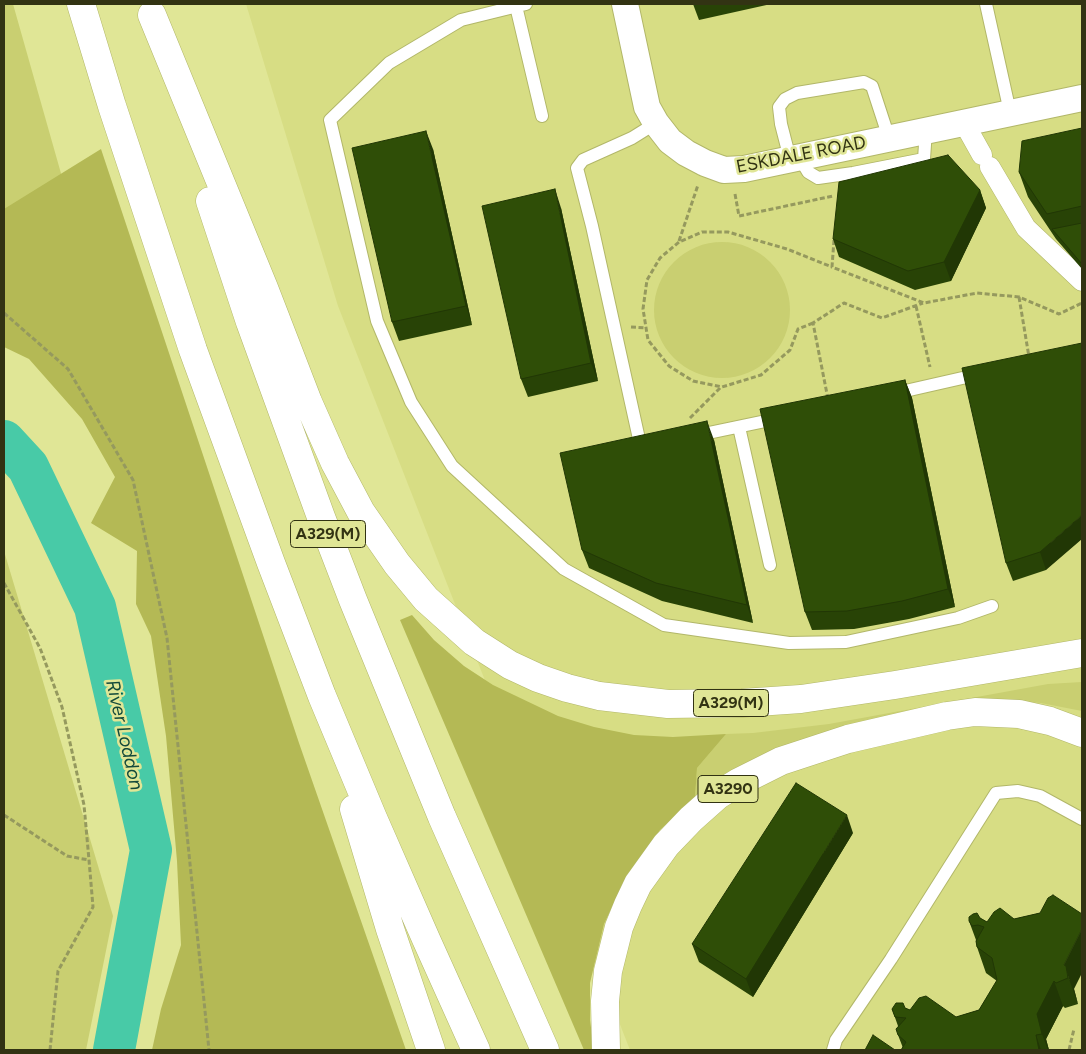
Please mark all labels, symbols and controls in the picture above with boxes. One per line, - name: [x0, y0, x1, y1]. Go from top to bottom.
- street label: ESKDALE ROAD: [734, 132, 868, 178]
- road number: A329(M): [290, 520, 366, 548]
- water label: River Loddon: [100, 678, 148, 792]
- road number: A329(M): [694, 690, 768, 716]
- road number: A3290: [698, 776, 758, 802]

